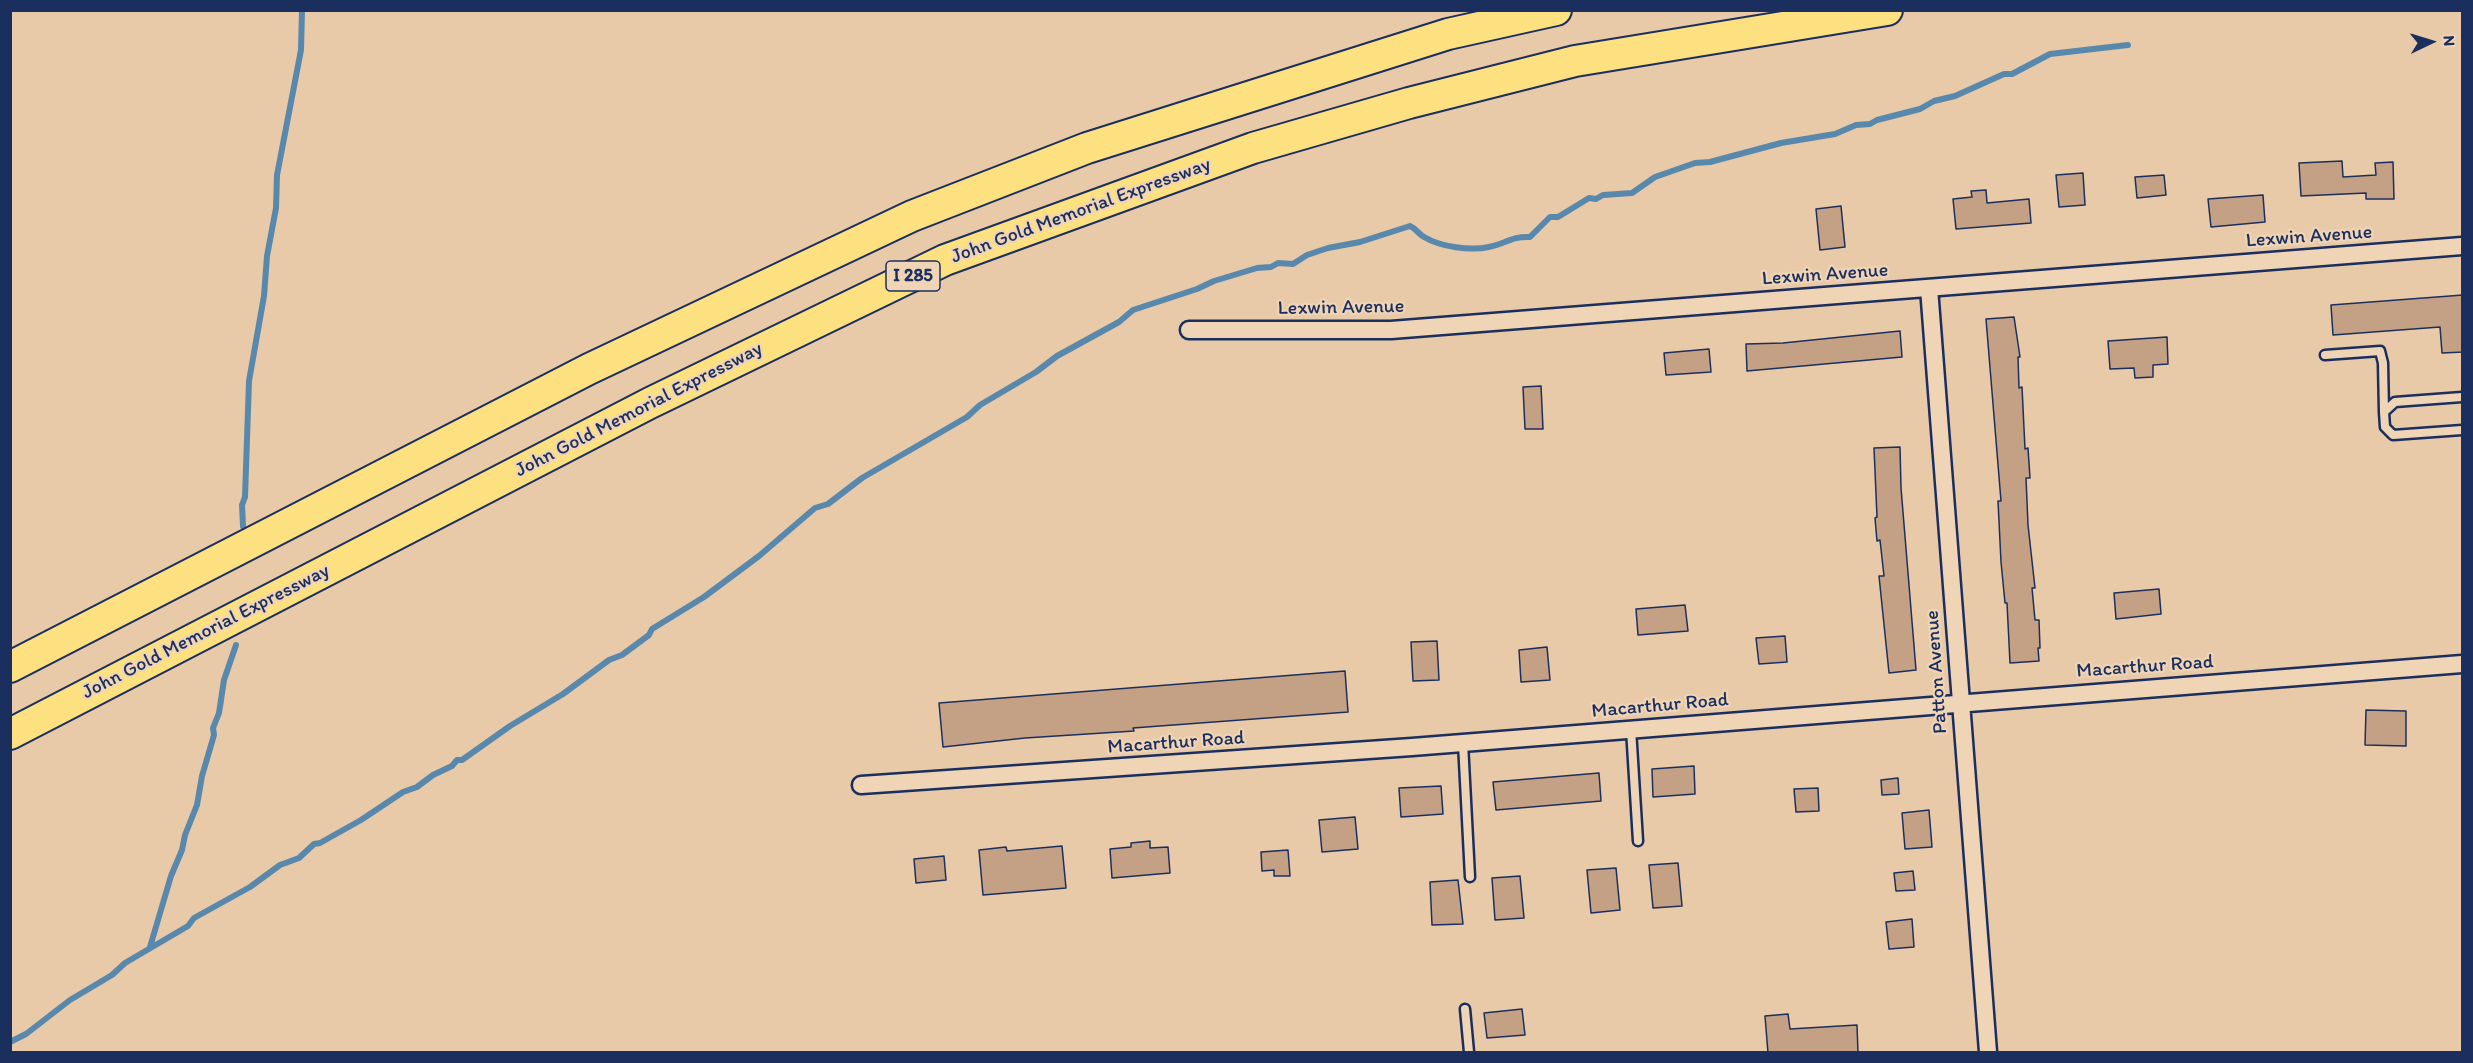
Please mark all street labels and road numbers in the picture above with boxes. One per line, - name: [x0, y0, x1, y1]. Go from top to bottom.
- street label: John Gold Memorial Expressway: [948, 153, 1214, 269]
- street label: Lexwin Avenue: [2245, 221, 2373, 253]
- street label: Lexwin Avenue: [1761, 259, 1889, 291]
- road number: I 285: [886, 261, 940, 291]
- street label: Lexwin Avenue: [1277, 295, 1405, 321]
- street label: John Gold Memorial Expressway: [511, 337, 767, 483]
- street label: John Gold Memorial Expressway: [78, 559, 334, 705]
- street label: Patton Avenue: [1921, 609, 1953, 735]
- street label: Macarthur Road: [2076, 650, 2214, 684]
- street label: Macarthur Road: [1591, 688, 1729, 724]
- street label: Macarthur Road: [1107, 726, 1245, 760]

